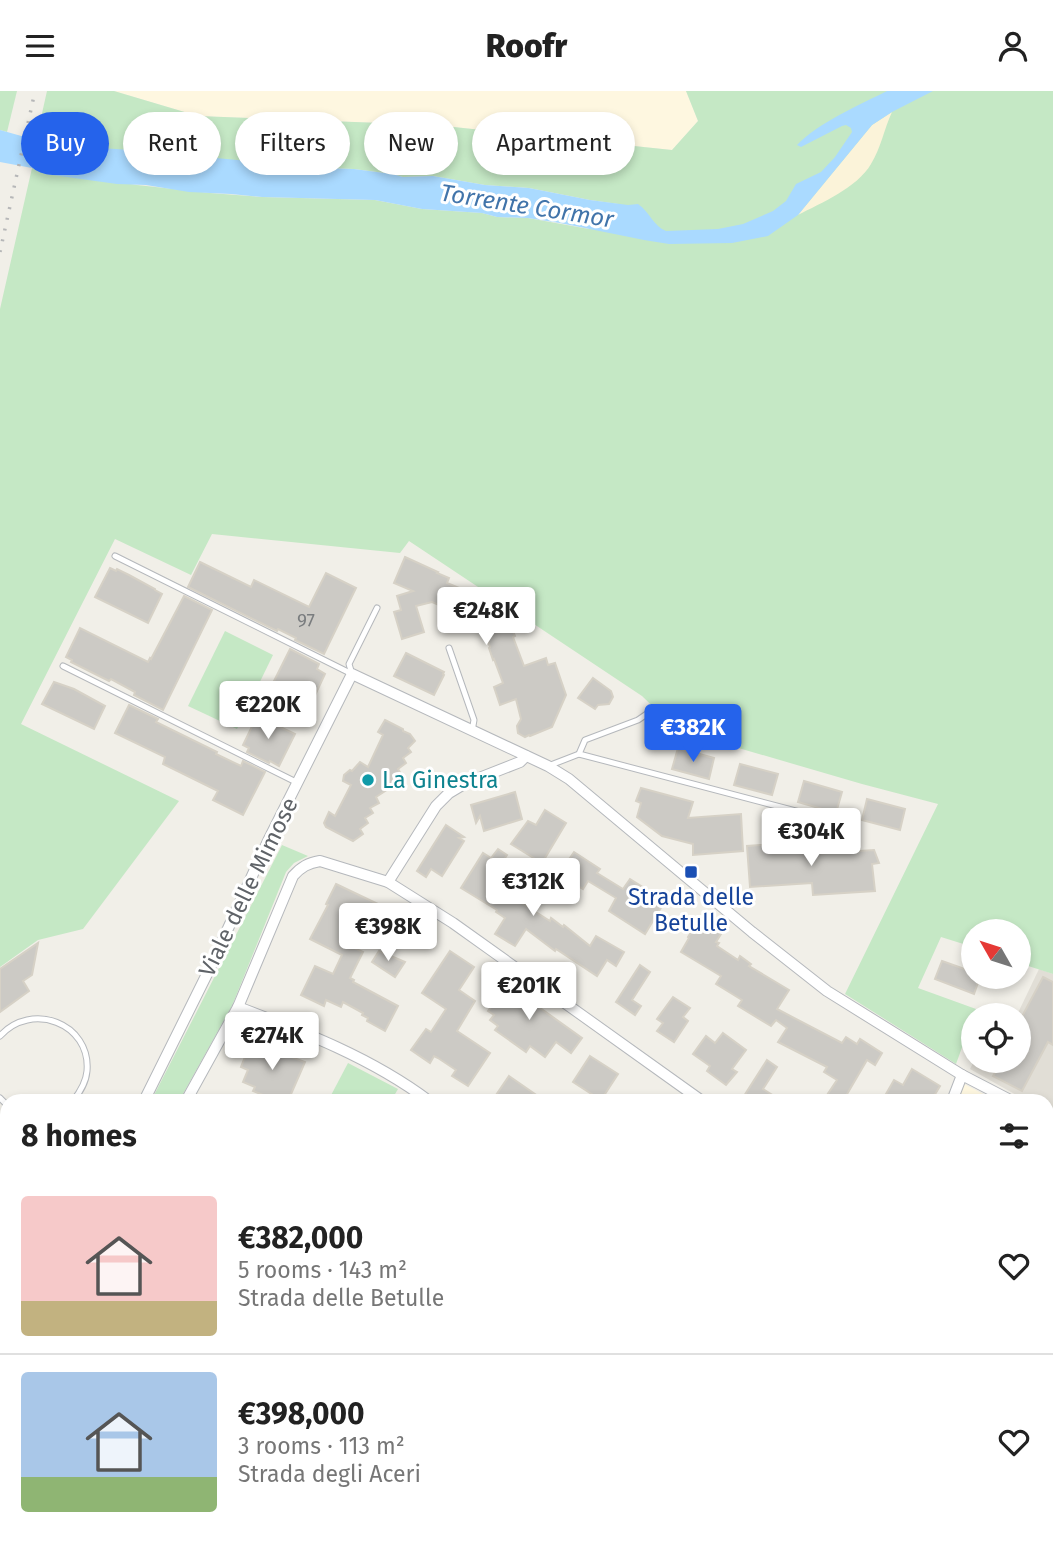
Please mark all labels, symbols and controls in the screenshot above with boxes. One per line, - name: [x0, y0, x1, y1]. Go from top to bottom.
- icon: menu: [21, 27, 59, 65]
- text: Roofr: [486, 27, 567, 65]
- icon: person: [994, 27, 1032, 65]
- chip: Buy: [21, 112, 109, 175]
- chip: Rent: [123, 112, 221, 175]
- chip: Filters: [235, 112, 350, 175]
- chip: New: [364, 112, 458, 175]
- chip: Apartment: [472, 112, 635, 175]
- water label: Torrente Cormor: [439, 179, 616, 234]
- pin: €248K: [437, 587, 535, 647]
- text: €248K: [453, 596, 519, 624]
- house number: 97: [297, 609, 315, 632]
- pin: €220K: [219, 681, 317, 741]
- text: €220K: [235, 690, 301, 718]
- pin: €382K: [644, 705, 742, 764]
- text: €382K: [660, 713, 726, 741]
- place label: La Ginestra: [382, 766, 498, 794]
- marker: La Ginestra: [360, 772, 376, 788]
- street label: Viale delle Mimose: [192, 793, 304, 981]
- pin: €304K: [762, 809, 860, 868]
- text: €304K: [778, 817, 844, 845]
- pin: €312K: [484, 859, 582, 918]
- marker: Strada delle Betulle: [683, 864, 699, 880]
- text: €312K: [502, 867, 564, 895]
- place label: Strada delle Betulle: [628, 883, 754, 937]
- pin: €398K: [339, 903, 437, 963]
- text: €398K: [355, 912, 421, 940]
- north arrow: [961, 919, 1031, 989]
- map controls: [961, 919, 1031, 1073]
- pin: €201K: [480, 963, 578, 1022]
- text: €201K: [497, 971, 561, 999]
- button: locate: [961, 1003, 1031, 1073]
- pin: €274K: [223, 1013, 321, 1072]
- text: €274K: [241, 1021, 303, 1049]
- icon: filters: [995, 1117, 1033, 1155]
- text: 8 homes: [21, 1118, 137, 1154]
- text: €382,000: [238, 1220, 363, 1256]
- icon: home: [77, 1224, 161, 1308]
- icon: heart: [995, 1247, 1033, 1285]
- text: 5 rooms · 143 m²: [238, 1256, 407, 1284]
- text: Strada delle Betulle: [238, 1284, 444, 1312]
- text: €398,000: [238, 1396, 365, 1432]
- icon: home: [77, 1400, 161, 1484]
- icon: heart: [995, 1423, 1033, 1461]
- text: 3 rooms · 113 m²: [238, 1432, 405, 1460]
- text: Strada degli Aceri: [238, 1460, 421, 1488]

